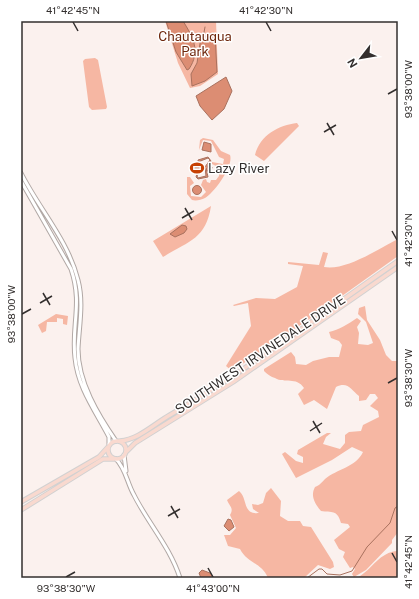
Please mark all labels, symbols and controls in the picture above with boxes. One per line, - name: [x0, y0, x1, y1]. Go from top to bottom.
- text: 41°42'45"N: [46, 4, 100, 16]
- text: 41°42'30"N: [239, 4, 293, 16]
- park label: Chautauqua Park: [158, 29, 232, 59]
- north arrow: [341, 38, 381, 78]
- text: N: [345, 56, 360, 70]
- text: 93°38'00"W: [402, 59, 414, 118]
- sports icon: Lazy River: [189, 160, 205, 176]
- place label: Lazy River: [208, 161, 269, 176]
- text: 41°42'30"N: [402, 213, 414, 267]
- text: 93°38'00"W: [5, 284, 17, 343]
- street label: SOUTHWEST IRVINEDALE DRIVE: [172, 292, 348, 417]
- text: 93°38'30"W: [402, 348, 414, 407]
- text: 41°42'45"N: [402, 535, 414, 589]
- text: 93°38'30"W: [37, 582, 96, 594]
- text: 41°43'00"N: [186, 582, 240, 594]

